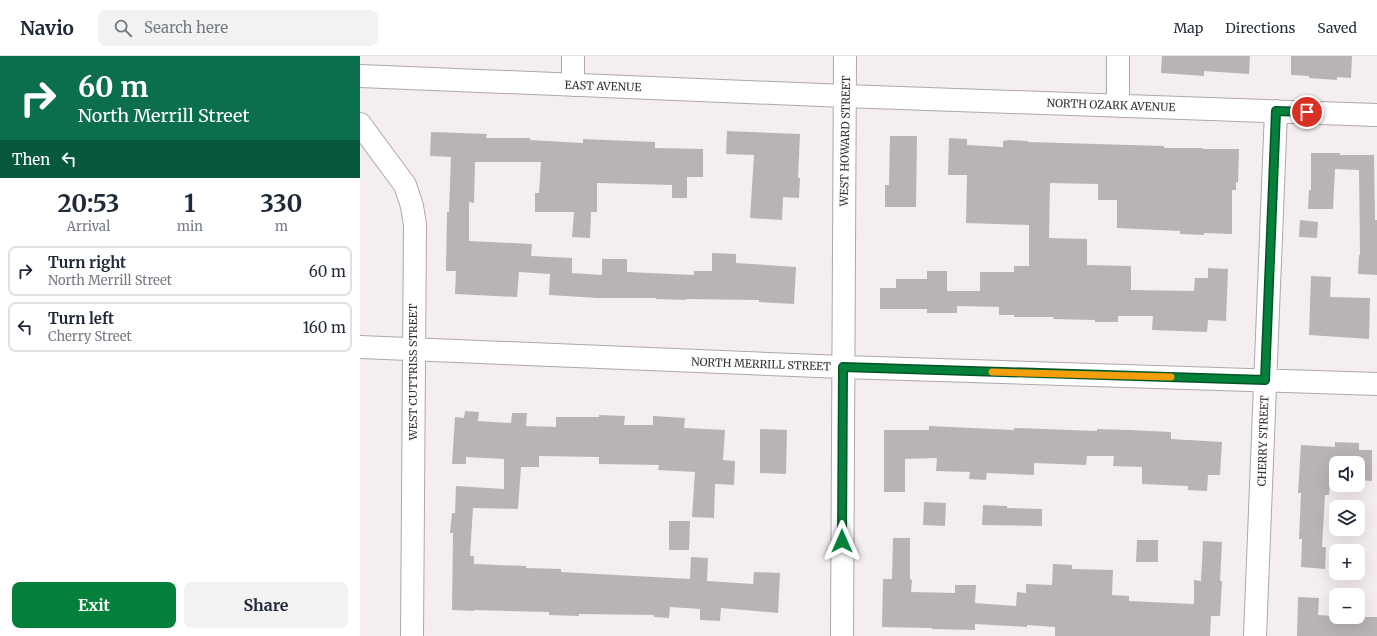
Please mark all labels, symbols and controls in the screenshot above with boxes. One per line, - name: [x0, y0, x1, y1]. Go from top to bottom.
- search box: [98, 10, 378, 46]
- text: Navio: [20, 16, 74, 40]
- icon: search: [112, 17, 134, 39]
- text: Search here: [144, 18, 228, 37]
- text: Map: [1173, 19, 1203, 37]
- text: Directions: [1225, 19, 1295, 37]
- text: Saved: [1317, 19, 1357, 37]
- text: 60 m: [78, 69, 148, 105]
- icon: right: [12, 72, 64, 124]
- street label: WEST HOWARD STREET: [837, 75, 853, 208]
- street label: EAST AVENUE: [564, 78, 642, 94]
- pin: [1290, 95, 1324, 129]
- street label: NORTH OZARK AVENUE: [1046, 96, 1176, 114]
- icon: arrive: [1296, 101, 1318, 123]
- text: North Merrill Street: [78, 104, 249, 127]
- icon: left: [58, 148, 80, 170]
- text: Then: [12, 150, 50, 169]
- text: 20:53: [58, 188, 120, 219]
- text: 1: [184, 188, 195, 219]
- text: 330: [260, 188, 302, 219]
- text: Arrival: [67, 218, 110, 235]
- text: min: [177, 218, 203, 235]
- text: m: [275, 218, 288, 235]
- text: Turn right: [48, 253, 126, 272]
- icon: right: [14, 260, 36, 282]
- text: 60 m: [309, 262, 346, 281]
- text: North Merrill Street: [48, 272, 172, 289]
- street label: WEST CUTTRISS STREET: [406, 303, 420, 441]
- text: Turn left: [48, 309, 114, 328]
- icon: left: [14, 316, 36, 338]
- text: 160 m: [303, 318, 346, 337]
- text: Cherry Street: [48, 328, 132, 345]
- street label: NORTH MERRILL STREET: [691, 355, 831, 373]
- street label: CHERRY STREET: [1254, 395, 1272, 487]
- map controls: [1329, 456, 1365, 624]
- button: sound: [1329, 456, 1365, 492]
- button: layers: [1329, 500, 1365, 536]
- position arrow: [821, 520, 863, 562]
- button: +: [1329, 544, 1365, 580]
- button: Exit: [12, 582, 176, 628]
- button: Share: [184, 582, 348, 628]
- button: −: [1329, 588, 1365, 624]

